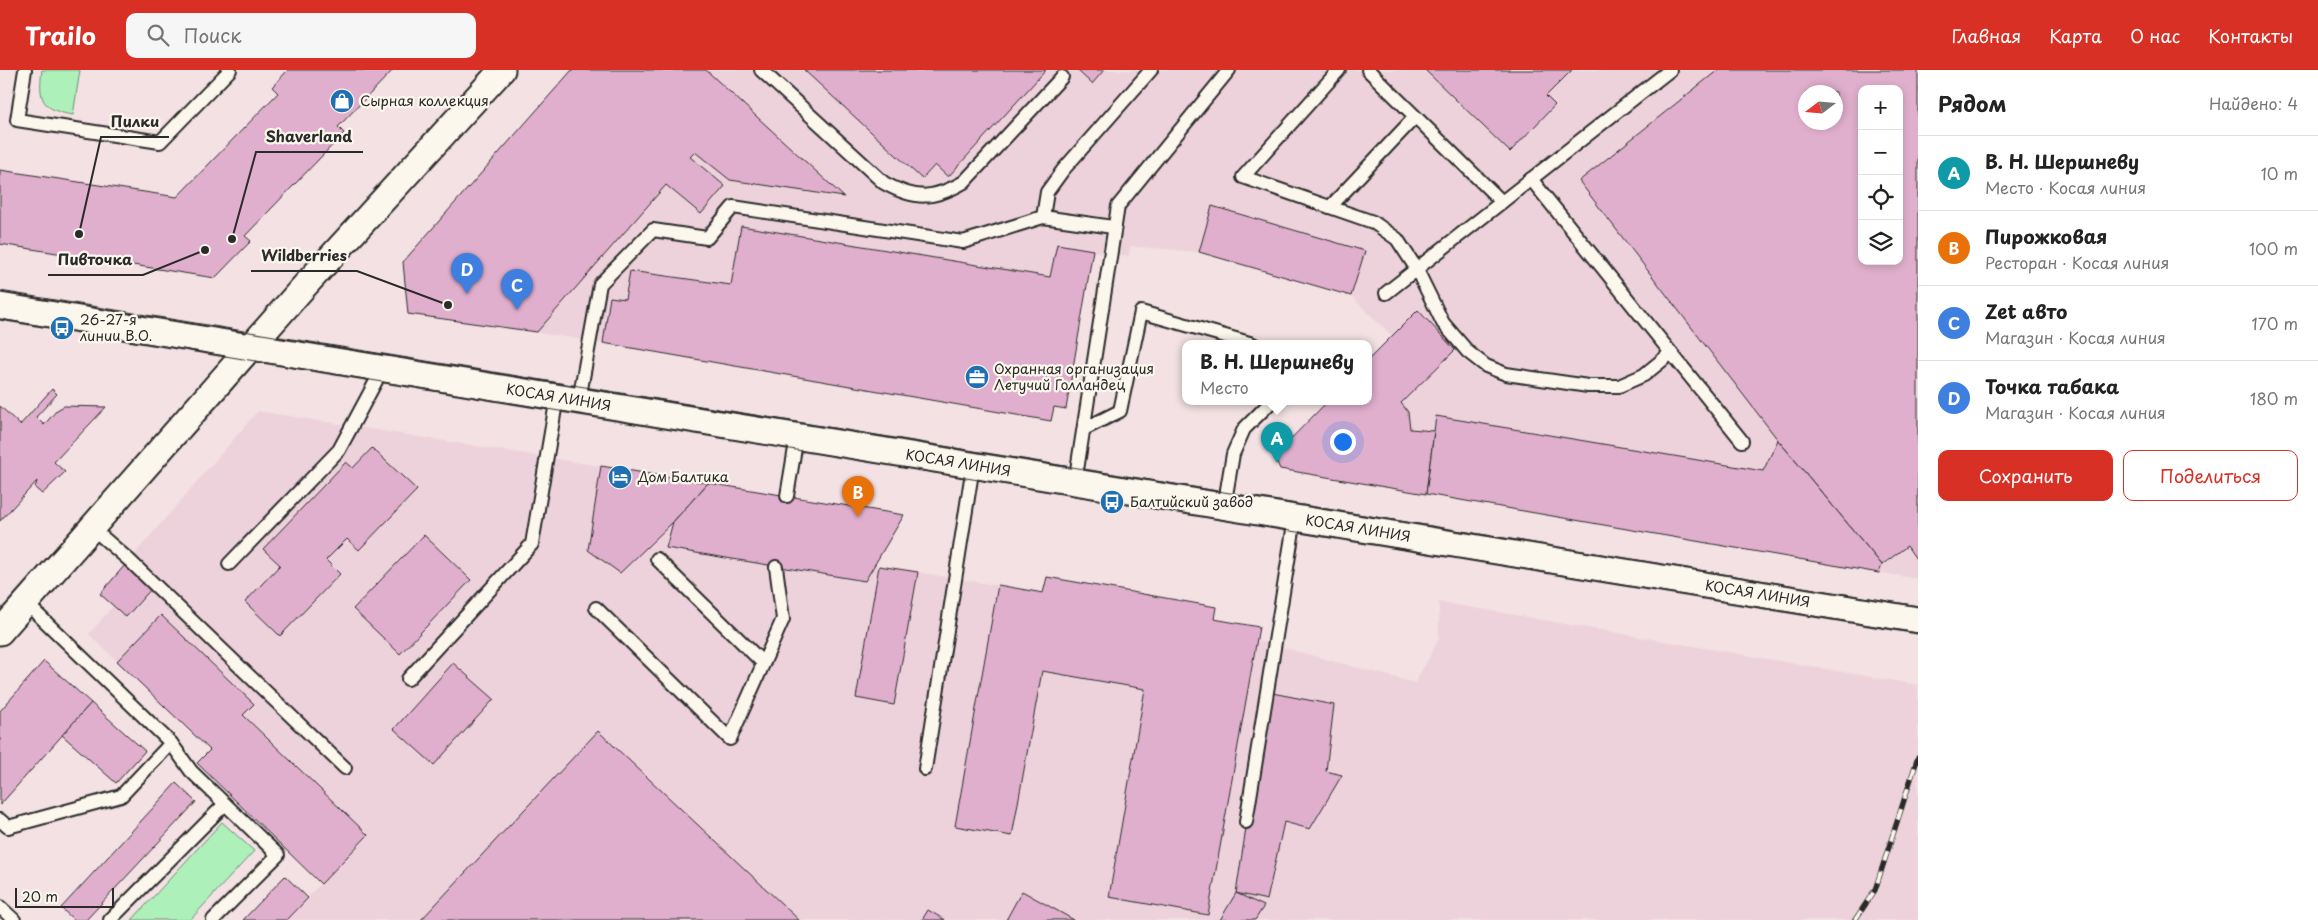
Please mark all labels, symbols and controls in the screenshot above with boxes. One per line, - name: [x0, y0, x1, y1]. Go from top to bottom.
- search box: [126, 13, 476, 58]
- text: Trailo: [25, 17, 96, 53]
- icon: search: [144, 21, 172, 49]
- text: Поиск: [184, 21, 242, 49]
- text: Главная: [1952, 22, 2021, 49]
- text: Карта: [2049, 22, 2102, 49]
- text: О нас: [2130, 22, 2180, 49]
- text: Контакты: [2208, 22, 2293, 49]
- north arrow: [1798, 85, 1843, 130]
- map controls: [1858, 85, 1903, 265]
- button: +: [1858, 85, 1903, 130]
- text: Рядом: [1938, 87, 2006, 119]
- shop icon: Сырная коллекция: [329, 88, 355, 114]
- place label: Сырная коллекция: [360, 90, 489, 111]
- text: Найдено: 4: [2209, 91, 2298, 115]
- callout: Пилки: [101, 107, 169, 137]
- text: Пилки: [111, 109, 159, 132]
- callout: Shaverland: [256, 122, 363, 152]
- text: Shaverland: [266, 124, 352, 147]
- button: −: [1858, 130, 1903, 175]
- text: В. Н. Шершневу: [1985, 147, 2139, 175]
- text: A: [1948, 161, 1960, 185]
- text: 10 m: [2261, 161, 2298, 185]
- button: locate: [1858, 175, 1903, 220]
- text: Место · Косая линия: [1985, 175, 2146, 199]
- button: layers: [1858, 220, 1903, 265]
- text: Пирожковая: [1985, 222, 2107, 250]
- text: B: [1949, 236, 1959, 260]
- text: 100 m: [2249, 236, 2298, 260]
- callout: Wildberries: [251, 241, 357, 271]
- text: Wildberries: [261, 243, 347, 266]
- callout: Пивточка: [48, 245, 143, 275]
- text: Пивточка: [58, 247, 133, 270]
- text: Ресторан · Косая линия: [1985, 250, 2169, 274]
- pin: D: [451, 253, 483, 294]
- pin: C: [501, 269, 533, 310]
- text: Zet авто: [1985, 297, 2067, 325]
- place label: 26-27-я линии В.О.: [79, 309, 152, 346]
- text: C: [1948, 311, 1960, 335]
- text: 170 m: [2252, 311, 2298, 335]
- bus stop icon: 26-27-я линии В.О.: [49, 315, 75, 341]
- text: Магазин · Косая линия: [1985, 325, 2166, 349]
- popup: [1182, 340, 1372, 405]
- text: В. Н. Шершневу: [1200, 347, 1354, 375]
- place label: Охранная организация Летучий Голландец: [994, 358, 1154, 395]
- office icon: Охранная организация Летучий Голландец: [964, 364, 990, 390]
- text: Точка табака: [1985, 372, 2119, 400]
- text: Место: [1200, 375, 1249, 399]
- street label: КОСАЯ ЛИНИЯ: [505, 378, 613, 416]
- text: D: [1948, 386, 1960, 410]
- text: 180 m: [2250, 386, 2298, 410]
- text: Магазин · Косая линия: [1985, 400, 2166, 424]
- pin: A: [1261, 422, 1293, 463]
- your location: [1330, 429, 1356, 455]
- street label: КОСАЯ ЛИНИЯ: [904, 443, 1012, 481]
- button: Сохранить: [1938, 450, 2113, 501]
- button: Поделиться: [2123, 450, 2298, 501]
- hotel icon: Дом Балтика: [607, 464, 633, 490]
- place label: Дом Балтика: [637, 466, 729, 487]
- pin: B: [842, 476, 874, 517]
- bus stop icon: Балтийский завод: [1099, 489, 1125, 515]
- place label: Балтийский завод: [1130, 491, 1253, 512]
- street label: КОСАЯ ЛИНИЯ: [1304, 509, 1412, 547]
- street label: КОСАЯ ЛИНИЯ: [1704, 574, 1812, 612]
- scale bar: [15, 885, 114, 908]
- text: 20 m: [22, 886, 58, 907]

